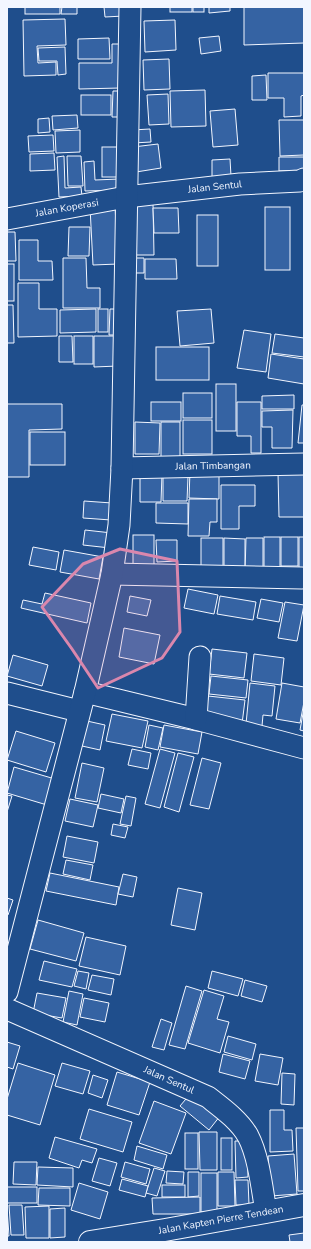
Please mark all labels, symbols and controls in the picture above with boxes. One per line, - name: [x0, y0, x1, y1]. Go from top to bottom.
- street label: Jalan Sentul: [186, 177, 243, 197]
- street label: Jalan Koperasi: [33, 196, 100, 221]
- street label: Jalan Timbangan: [174, 458, 251, 474]
- street label: Jalan Sentul: [140, 1062, 197, 1097]
- street label: Jalan Kapten Pierre Tendean: [156, 1202, 285, 1238]

